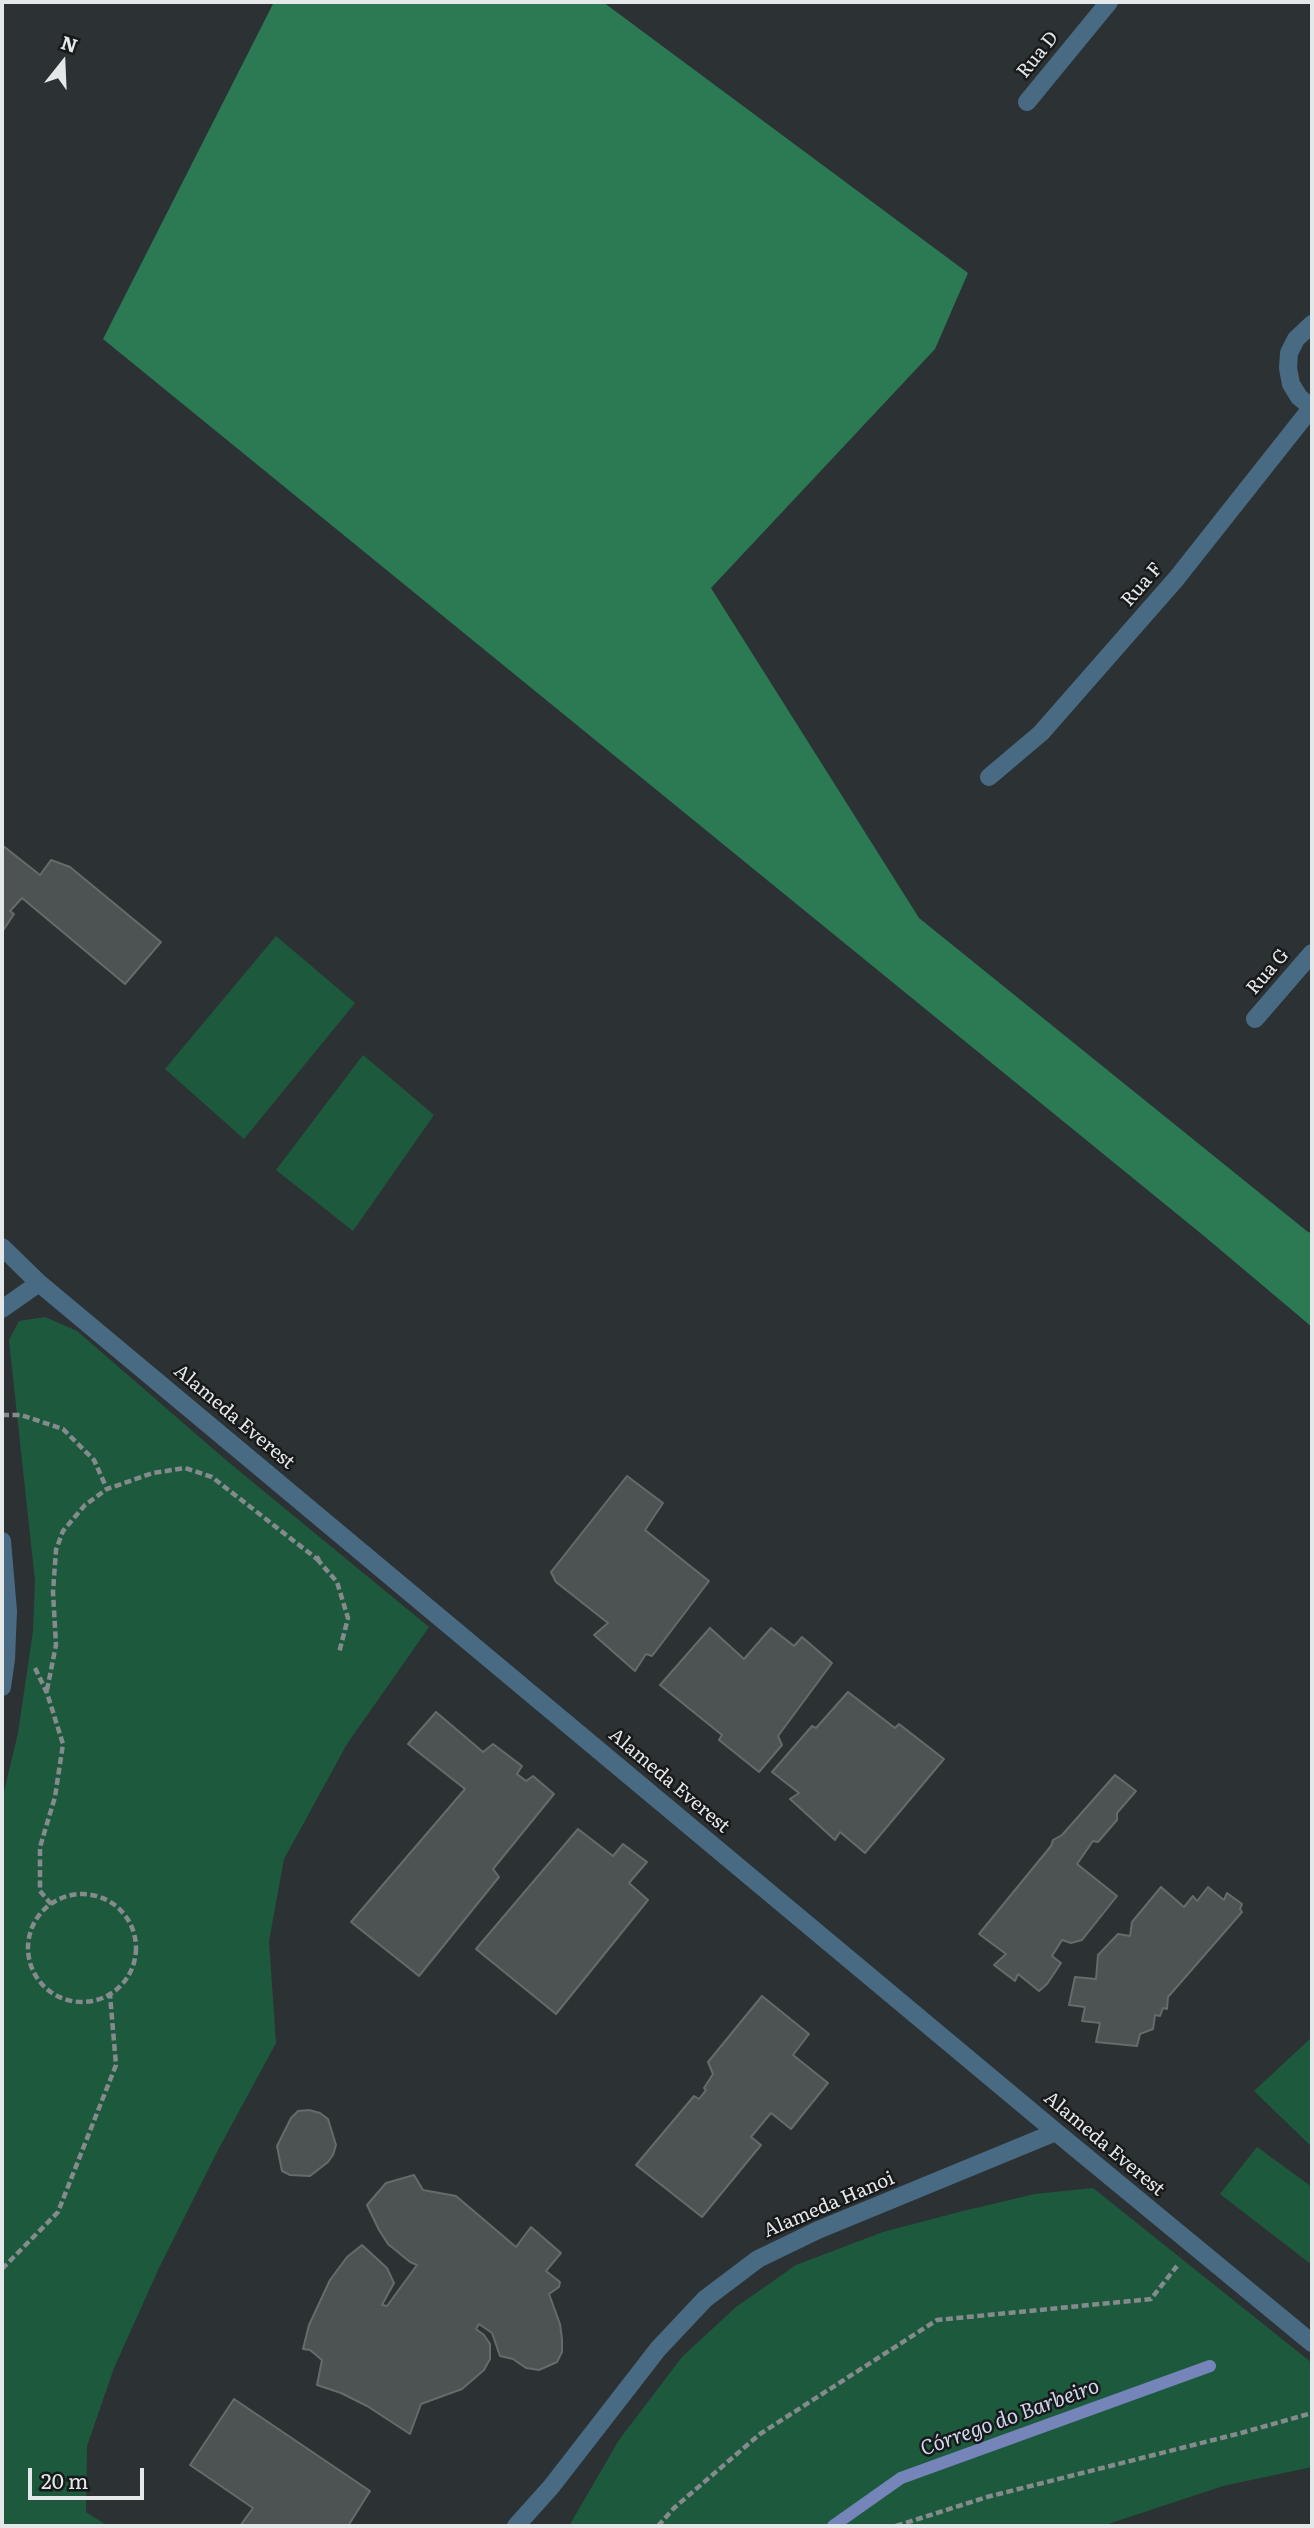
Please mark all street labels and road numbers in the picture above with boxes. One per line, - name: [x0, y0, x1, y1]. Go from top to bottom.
- street label: Rua D: [1012, 27, 1064, 83]
- street label: Rua F: [1117, 558, 1167, 612]
- street label: Rua G: [1242, 944, 1294, 1000]
- street label: Alameda Everest: [169, 1360, 299, 1474]
- street label: Alameda Everest: [604, 1724, 734, 1838]
- street label: Alameda Everest: [1039, 2087, 1169, 2201]
- street label: Alameda Hanoi: [760, 2167, 898, 2243]

